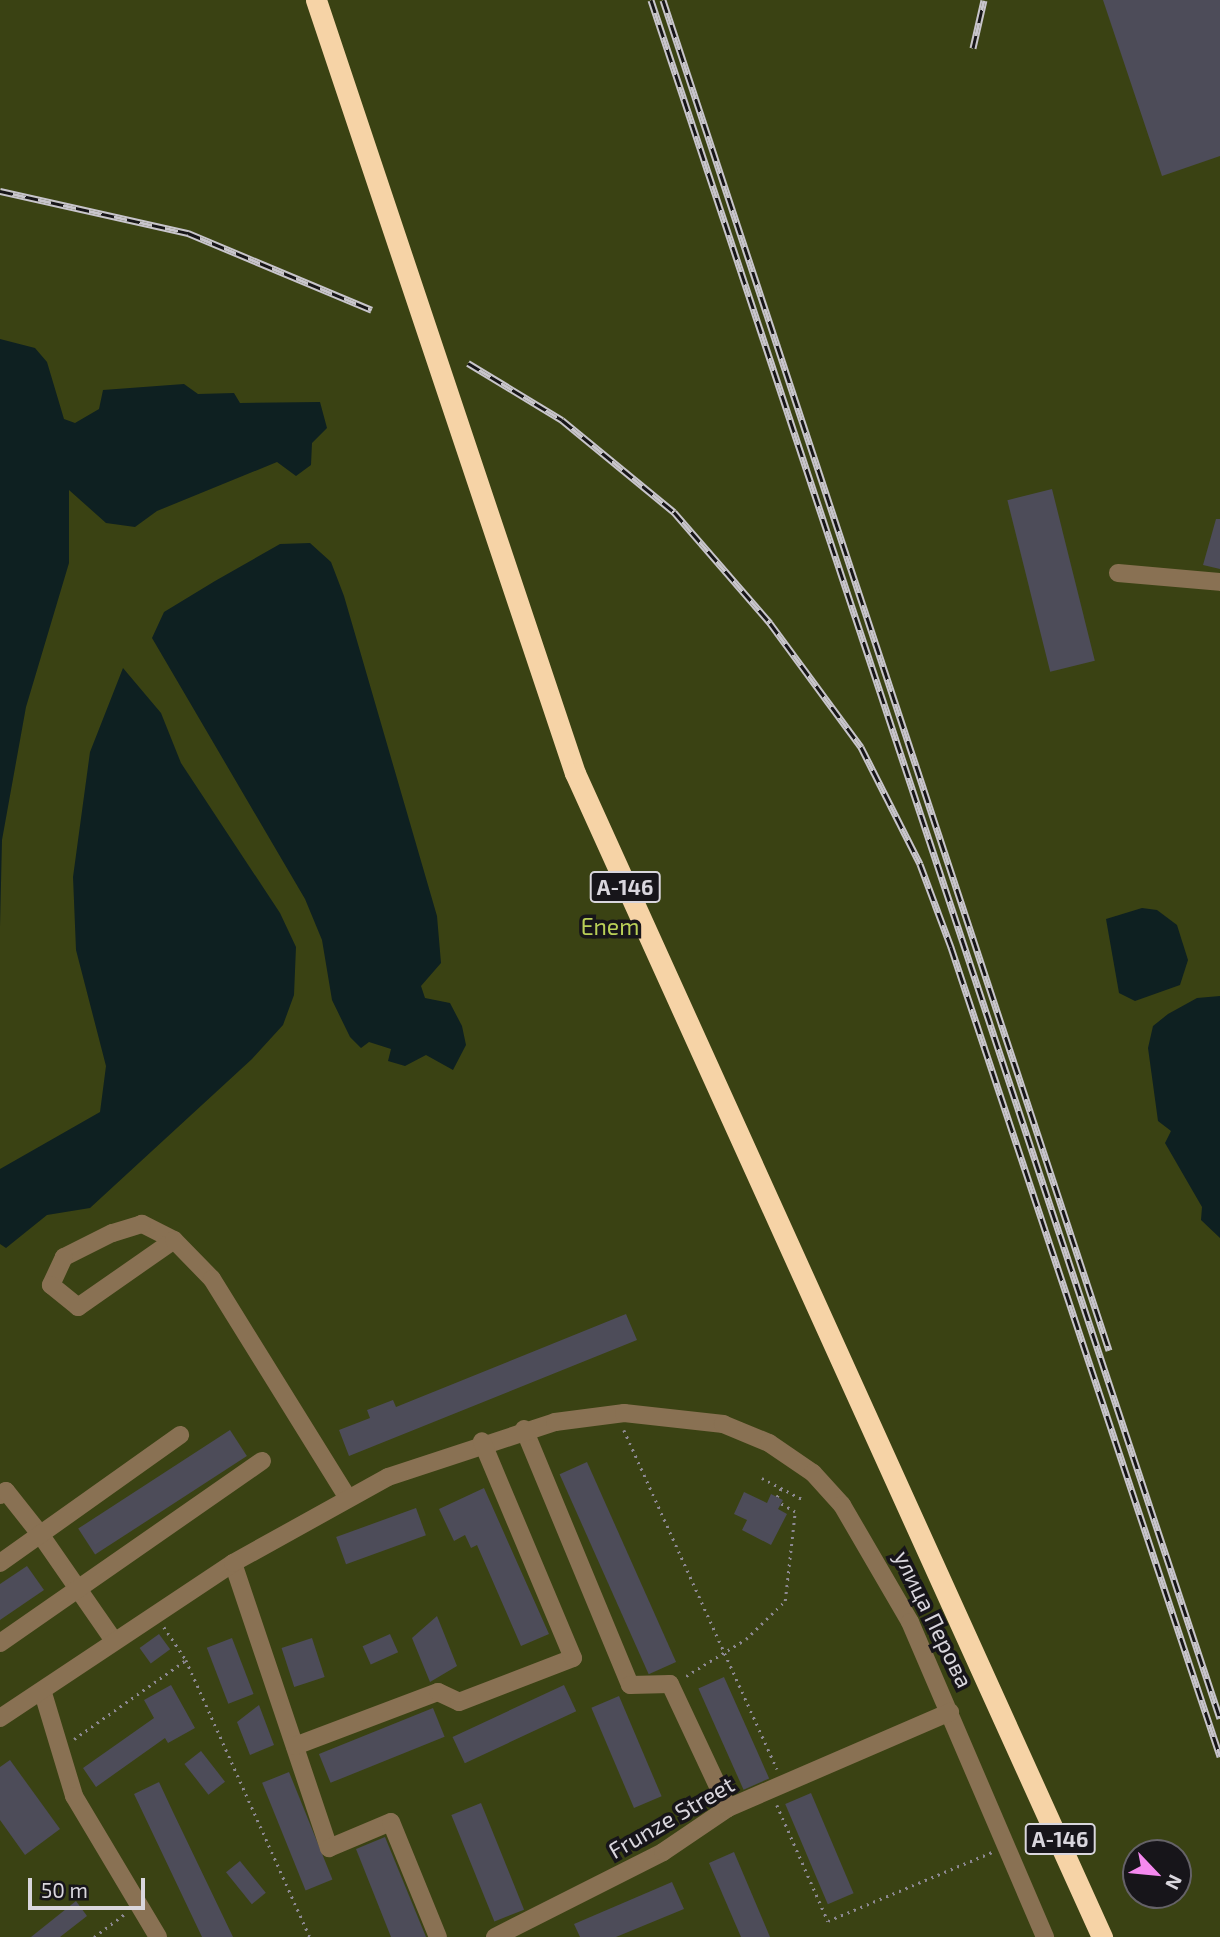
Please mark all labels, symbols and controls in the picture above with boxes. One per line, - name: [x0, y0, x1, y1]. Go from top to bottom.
- road number: А-146: [588, 870, 662, 904]
- park label: Enem: [581, 912, 639, 940]
- street label: улица Перова: [889, 1546, 979, 1692]
- street label: Frunze Street: [603, 1770, 739, 1864]
- road number: А-146: [1023, 1822, 1097, 1856]
- north arrow: [1122, 1839, 1192, 1909]
- scale bar: [32, 1864, 149, 1908]
- text: N: [1161, 1871, 1188, 1894]
- text: 50 m: [41, 1877, 88, 1902]

